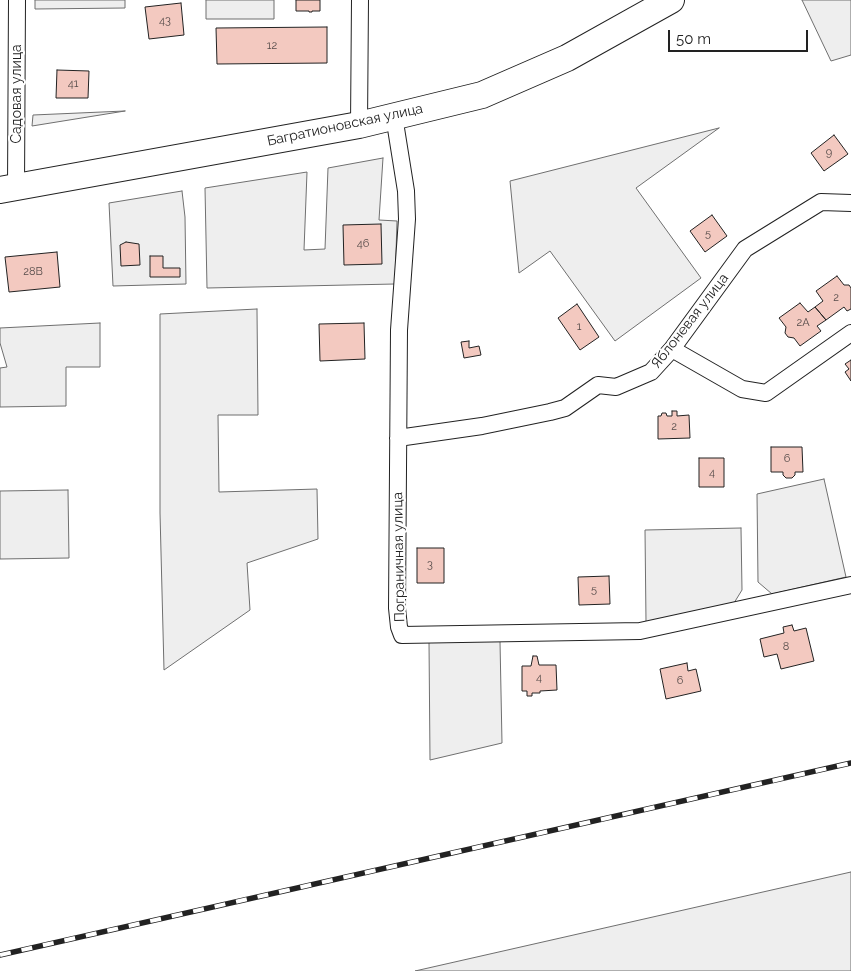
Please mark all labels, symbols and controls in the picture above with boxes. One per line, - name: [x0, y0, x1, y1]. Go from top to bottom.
- house number: 43: [159, 14, 171, 28]
- scale bar: [671, 20, 811, 52]
- text: 50 m: [676, 30, 711, 48]
- house number: 12: [267, 39, 277, 53]
- street label: Садовая улица: [9, 44, 25, 144]
- house number: 41: [68, 77, 78, 91]
- street label: Багратионовская улица: [266, 100, 424, 150]
- house number: 9: [826, 146, 832, 160]
- house number: 5: [705, 227, 711, 241]
- house number: 46: [357, 237, 369, 251]
- house number: 28В: [23, 265, 43, 279]
- street label: Яблоневая улица: [648, 270, 732, 372]
- house number: 2: [833, 291, 839, 305]
- house number: 2А: [796, 316, 810, 330]
- house number: 1: [577, 320, 581, 334]
- house number: 2: [671, 420, 677, 434]
- house number: 6: [784, 452, 790, 466]
- house number: 4: [709, 466, 715, 480]
- street label: Пограничная улица: [389, 492, 409, 622]
- house number: 3: [427, 558, 433, 572]
- house number: 5: [591, 583, 597, 597]
- house number: 8: [783, 640, 789, 654]
- house number: 4: [536, 671, 542, 685]
- house number: 6: [677, 674, 683, 688]

